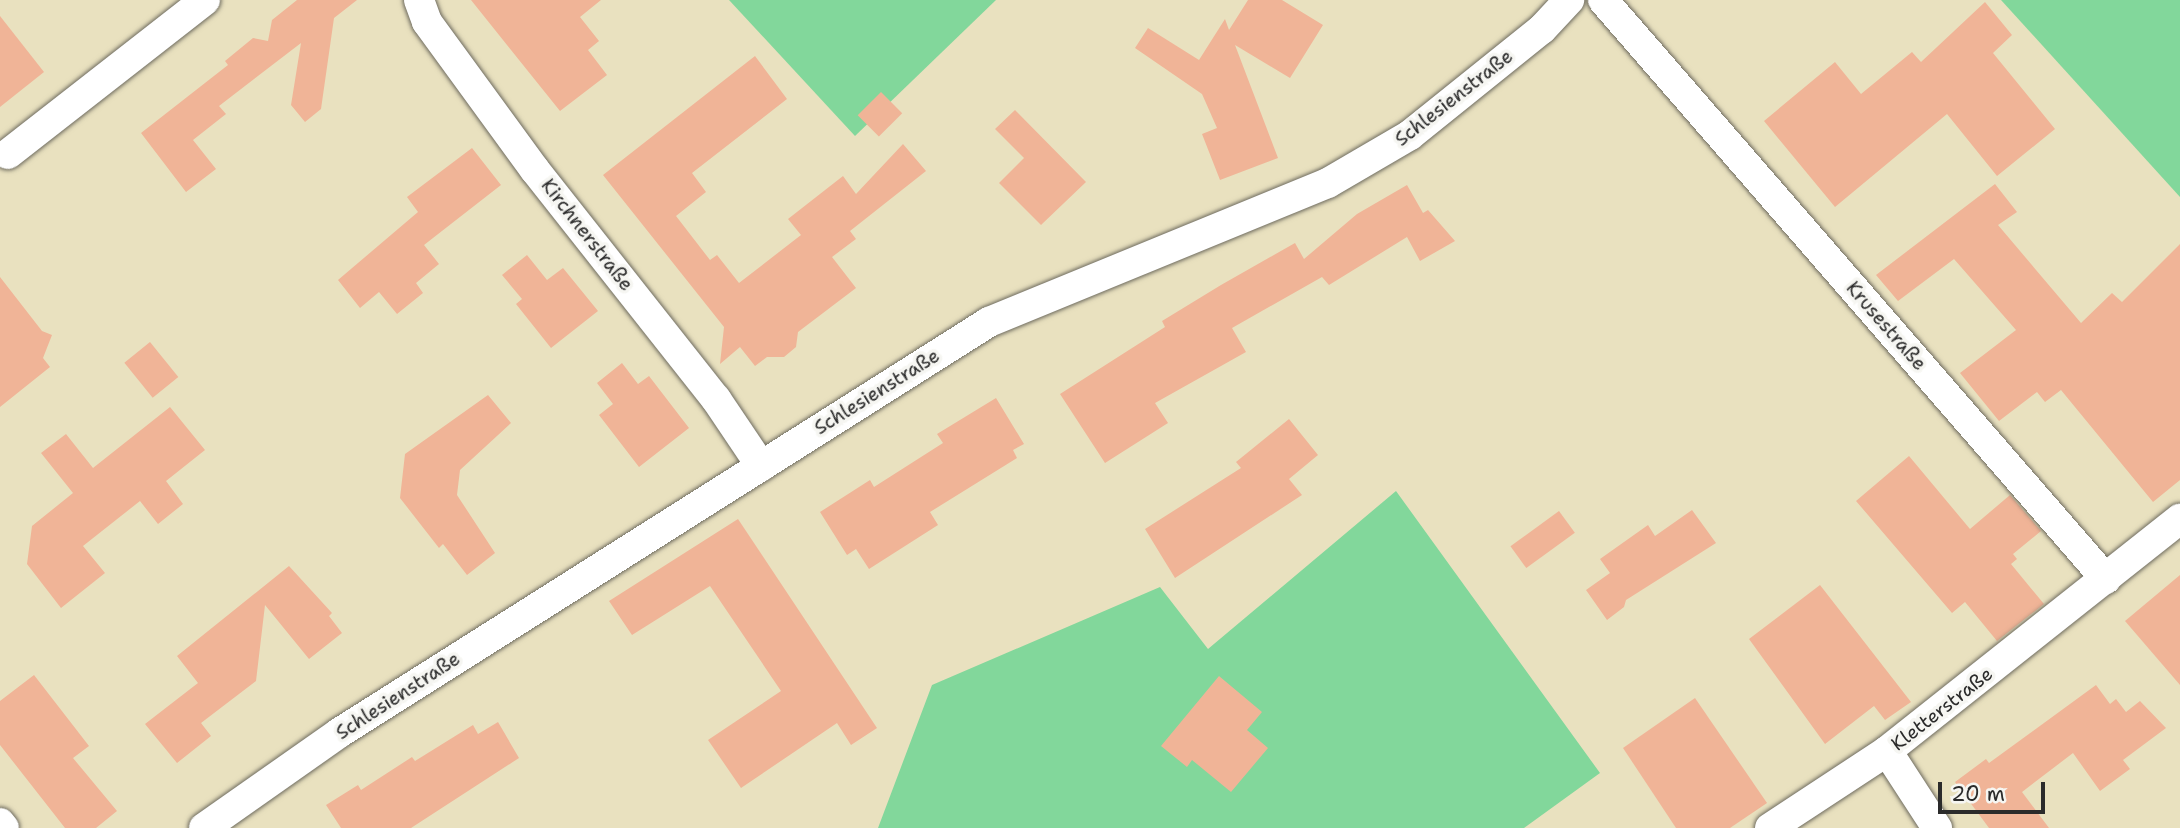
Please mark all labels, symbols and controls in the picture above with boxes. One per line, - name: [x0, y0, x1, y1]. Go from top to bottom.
- street label: Schlesienstraße: [1391, 45, 1517, 151]
- street label: Kirchnerstraße: [536, 174, 638, 296]
- street label: Krusestraße: [1841, 277, 1931, 375]
- street label: Schlesienstraße: [810, 344, 944, 440]
- street label: Schlesienstraße: [332, 647, 464, 745]
- street label: Kletterstraße: [1887, 662, 1997, 756]
- scale bar: [1942, 768, 2049, 812]
- text: 20 m: [1951, 780, 2005, 808]

